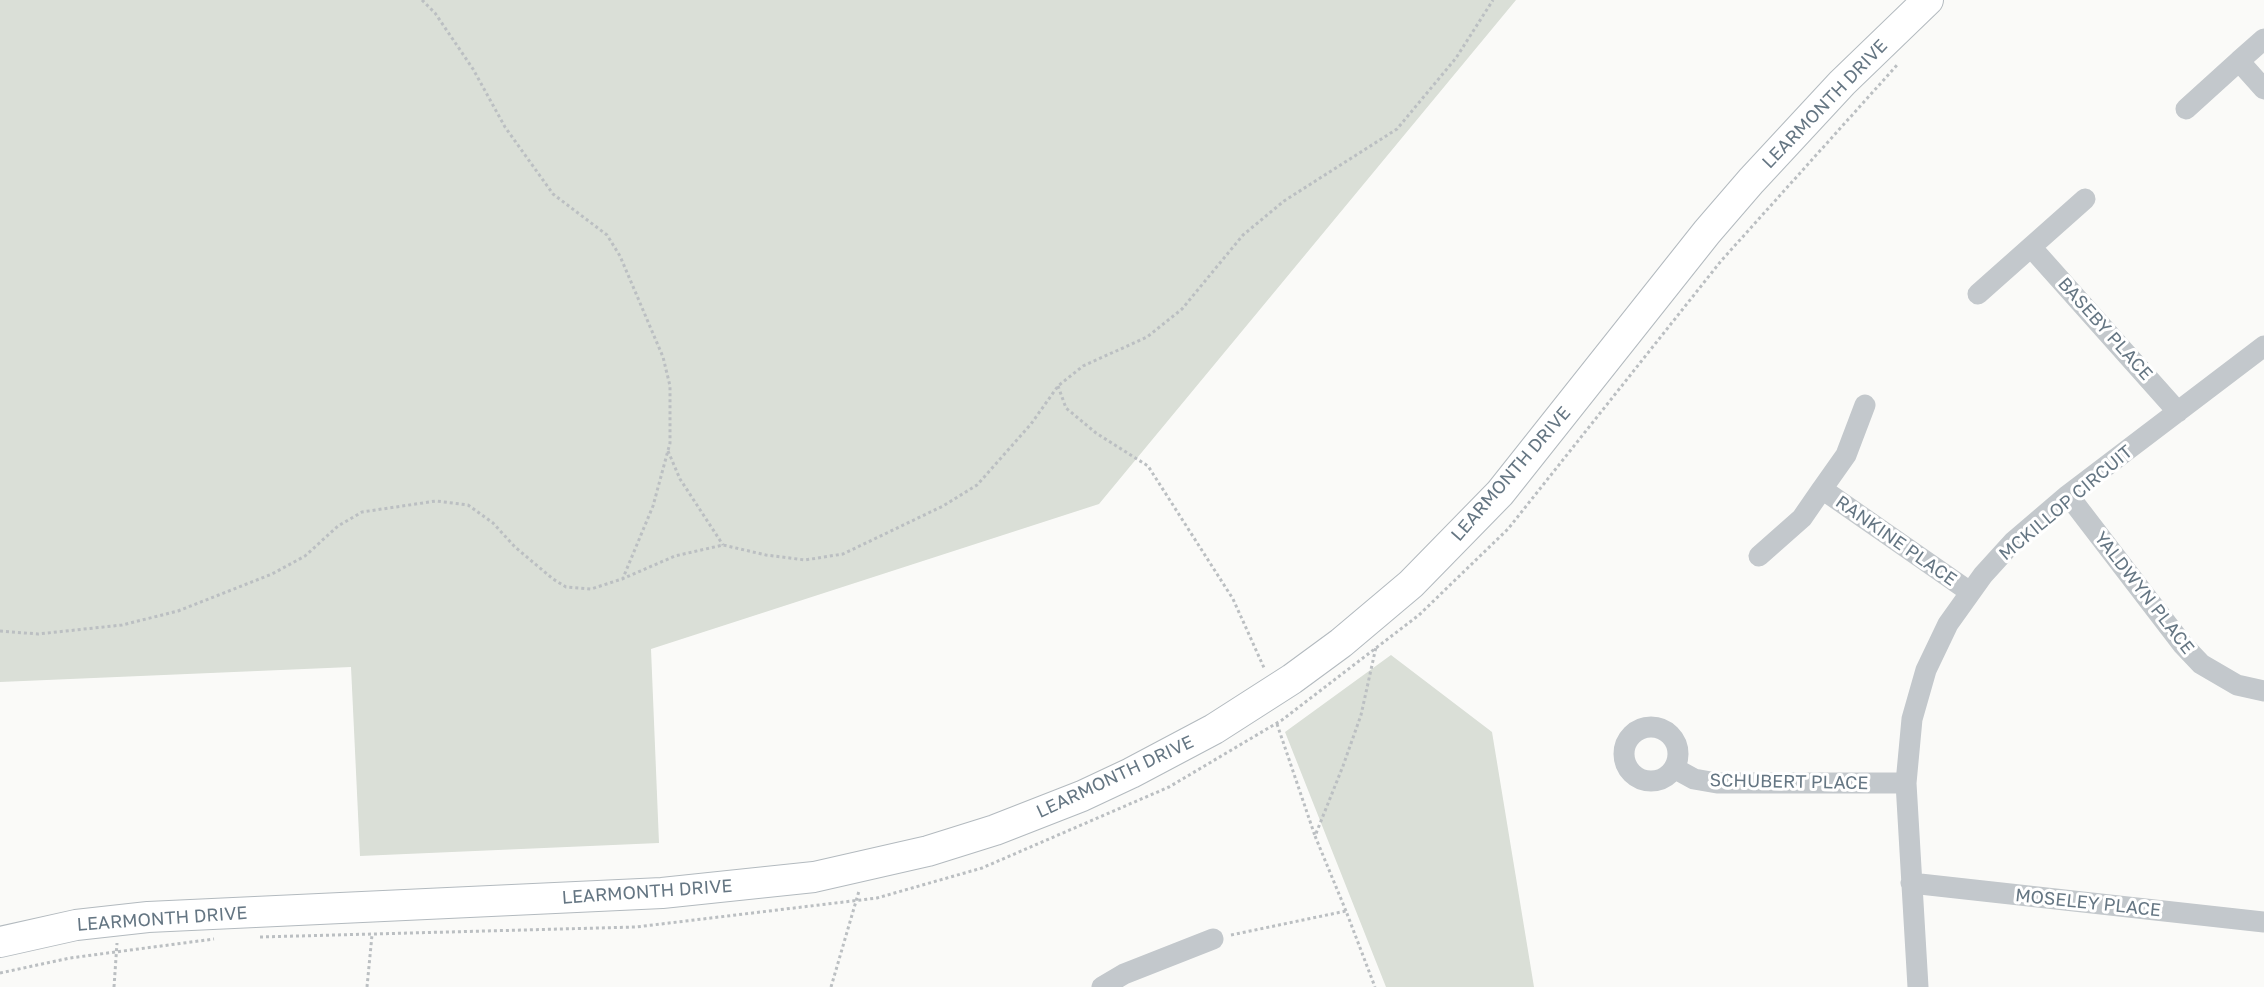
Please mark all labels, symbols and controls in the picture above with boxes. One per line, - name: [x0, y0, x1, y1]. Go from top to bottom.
- street label: LEARMONTH DRIVE: [1758, 35, 1892, 173]
- street label: BASEBY PLACE: [2053, 273, 2157, 385]
- street label: LEARMONTH DRIVE: [1447, 402, 1575, 546]
- street label: MCKILLOP CIRCUIT: [1995, 441, 2137, 565]
- street label: RANKINE PLACE: [1831, 491, 1961, 591]
- street label: YALDWYN PLACE: [2090, 528, 2198, 658]
- street label: LEARMONTH DRIVE: [1033, 731, 1197, 823]
- street label: SCHUBERT PLACE: [1709, 770, 1869, 794]
- street label: LEARMONTH DRIVE: [561, 875, 733, 909]
- street label: MOSELEY PLACE: [2014, 885, 2162, 921]
- street label: LEARMONTH DRIVE: [76, 902, 248, 936]

